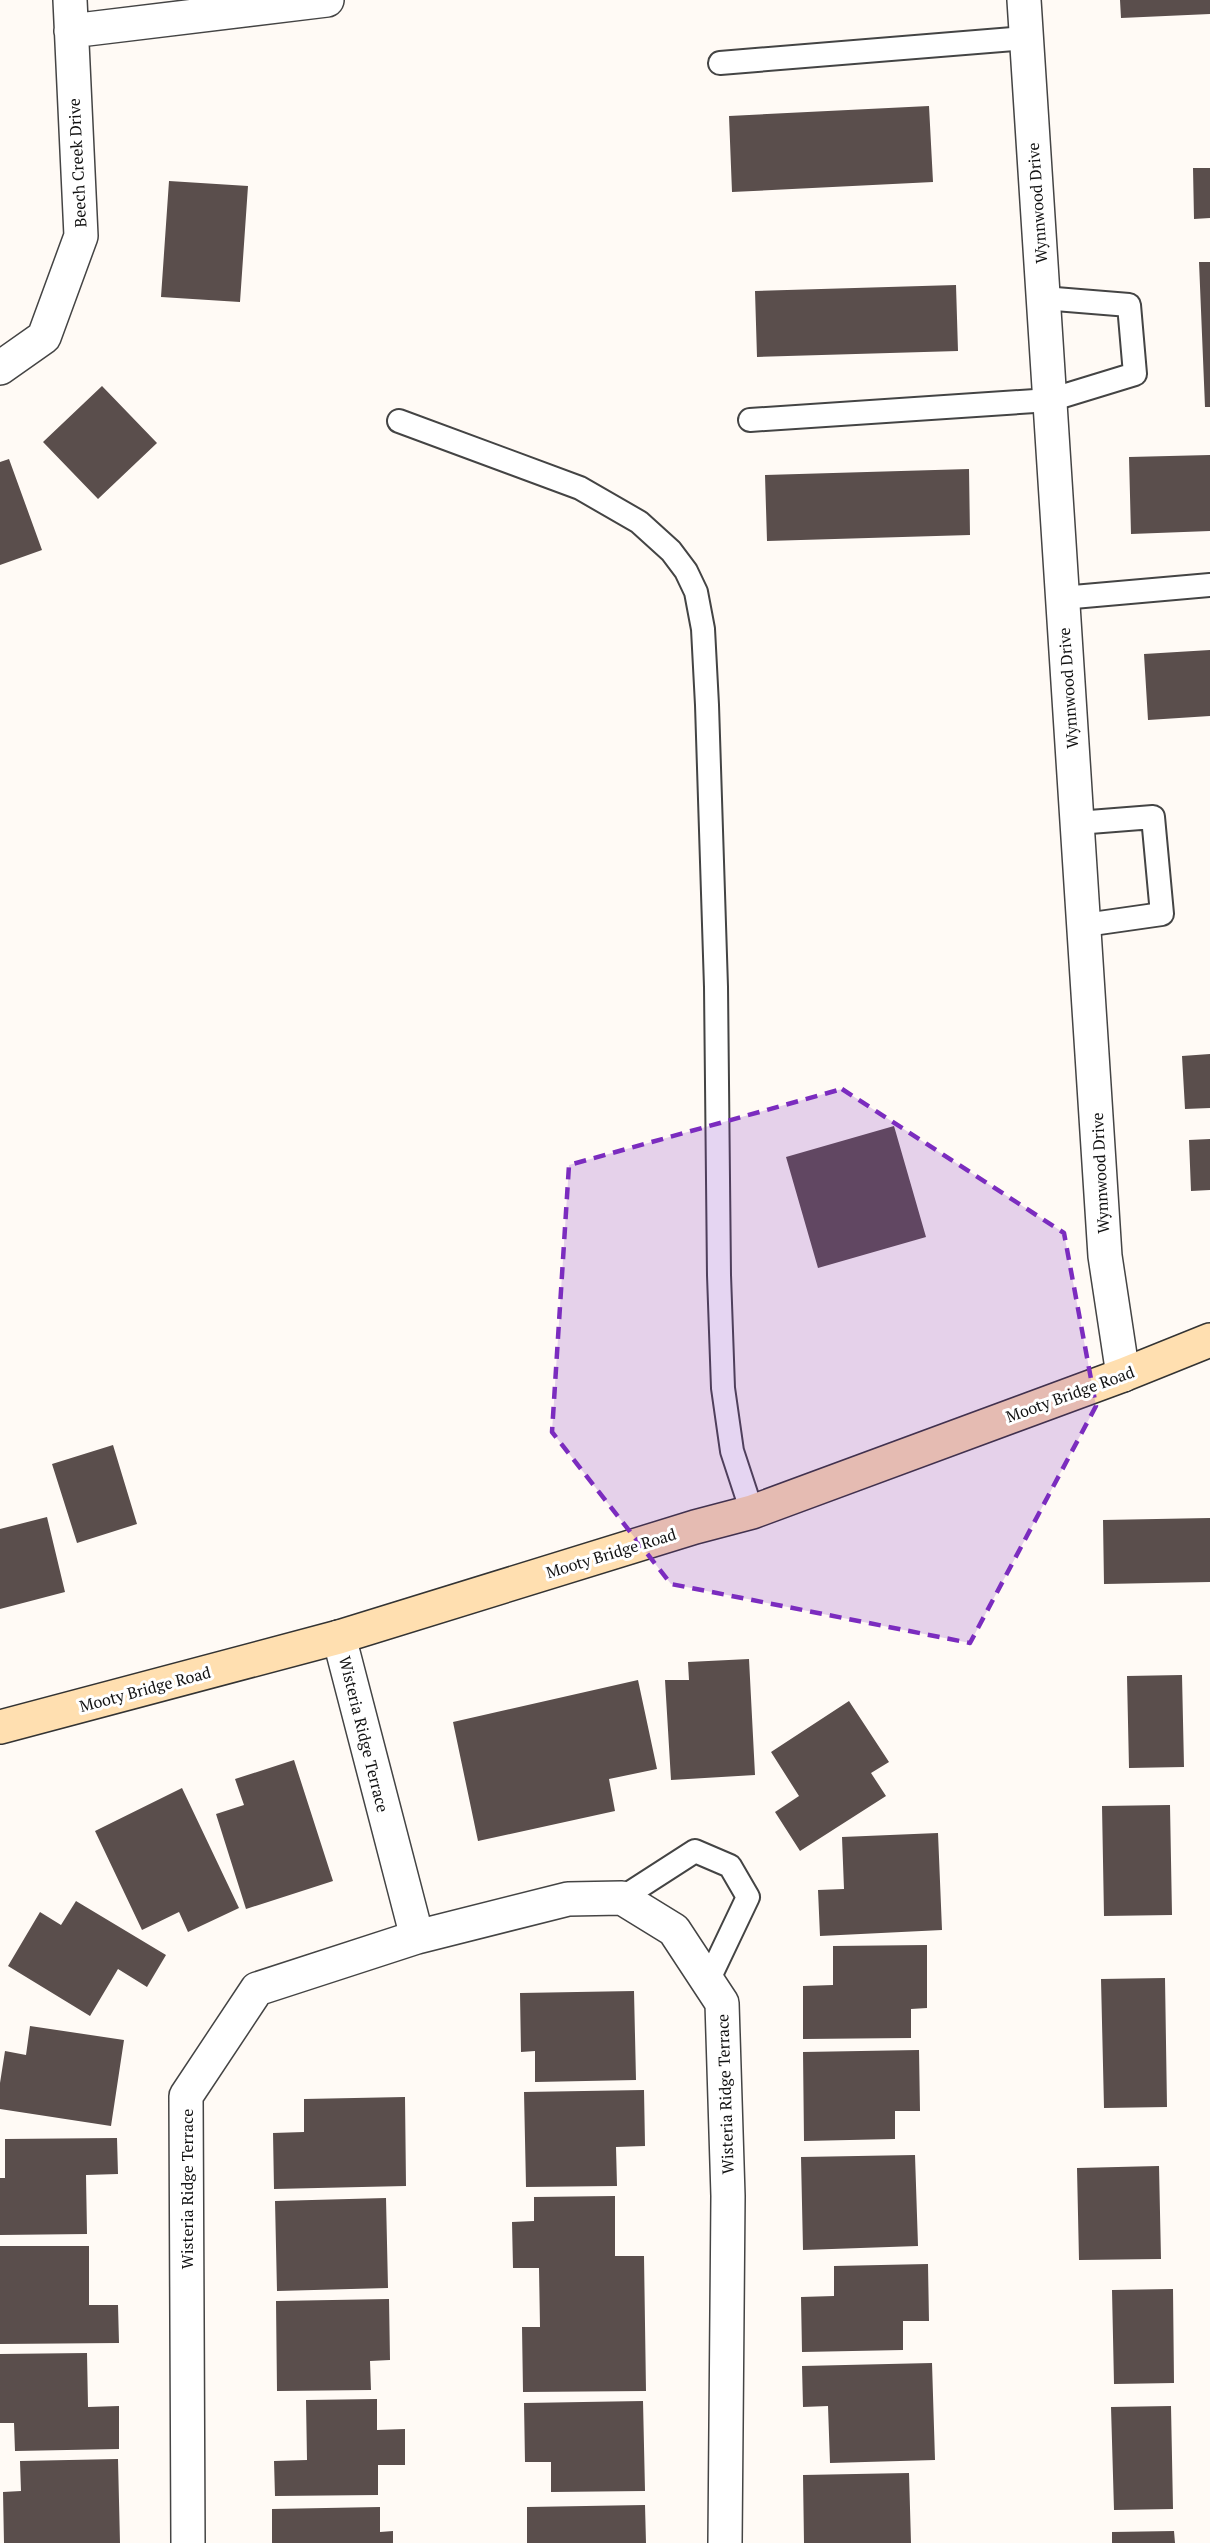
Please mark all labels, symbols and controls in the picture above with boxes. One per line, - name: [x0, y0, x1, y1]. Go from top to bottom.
- street label: Beech Creek Drive: [63, 98, 91, 228]
- street label: Wynnwood Drive: [1022, 142, 1052, 264]
- street label: Wynnwood Drive: [1053, 627, 1083, 749]
- street label: Wynnwood Drive: [1086, 1112, 1114, 1234]
- street label: Mooty Bridge Road: [1003, 1361, 1137, 1427]
- street label: Mooty Bridge Road: [543, 1523, 679, 1583]
- street label: Wisteria Ridge Terrace: [334, 1654, 394, 1814]
- street label: Mooty Bridge Road: [77, 1661, 213, 1717]
- street label: Wisteria Ridge Terrace: [711, 2013, 739, 2175]
- street label: Wisteria Ridge Terrace: [176, 2109, 198, 2269]

